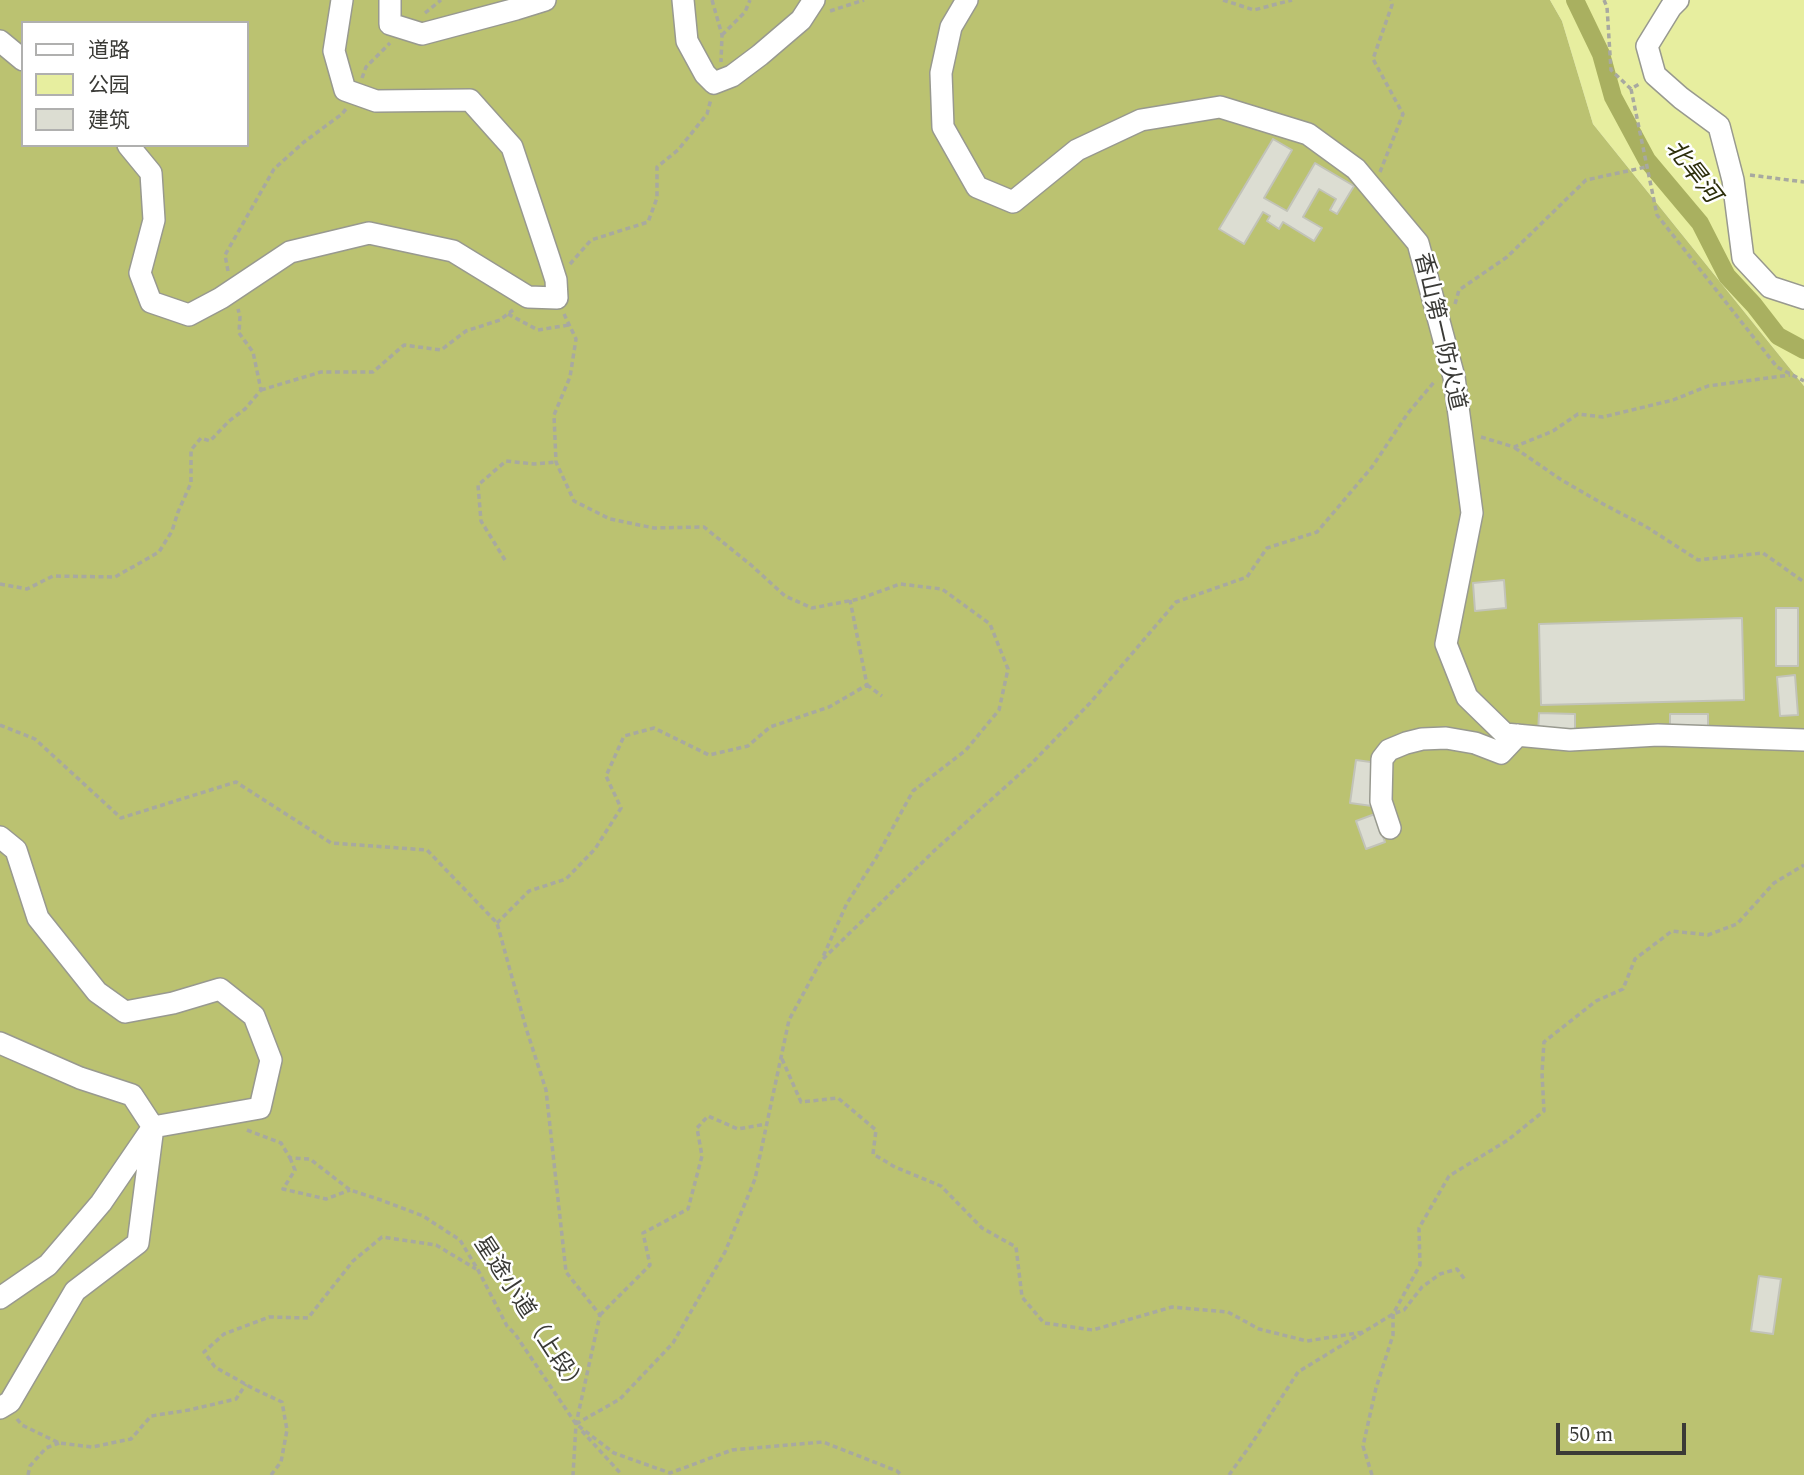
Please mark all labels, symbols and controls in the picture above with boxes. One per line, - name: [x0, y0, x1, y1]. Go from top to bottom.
- legend: [21, 21, 248, 147]
- text: 道路: [88, 35, 130, 67]
- text: 公园: [88, 70, 130, 102]
- text: 建筑: [88, 105, 130, 137]
- water label: 北旱河: [1657, 136, 1725, 210]
- street label: 香山第一防火道: [1406, 250, 1470, 414]
- street label: 星途小道（上段）: [466, 1232, 590, 1402]
- scale bar: [1559, 1408, 1688, 1452]
- text: 50 m: [1569, 1419, 1613, 1451]

